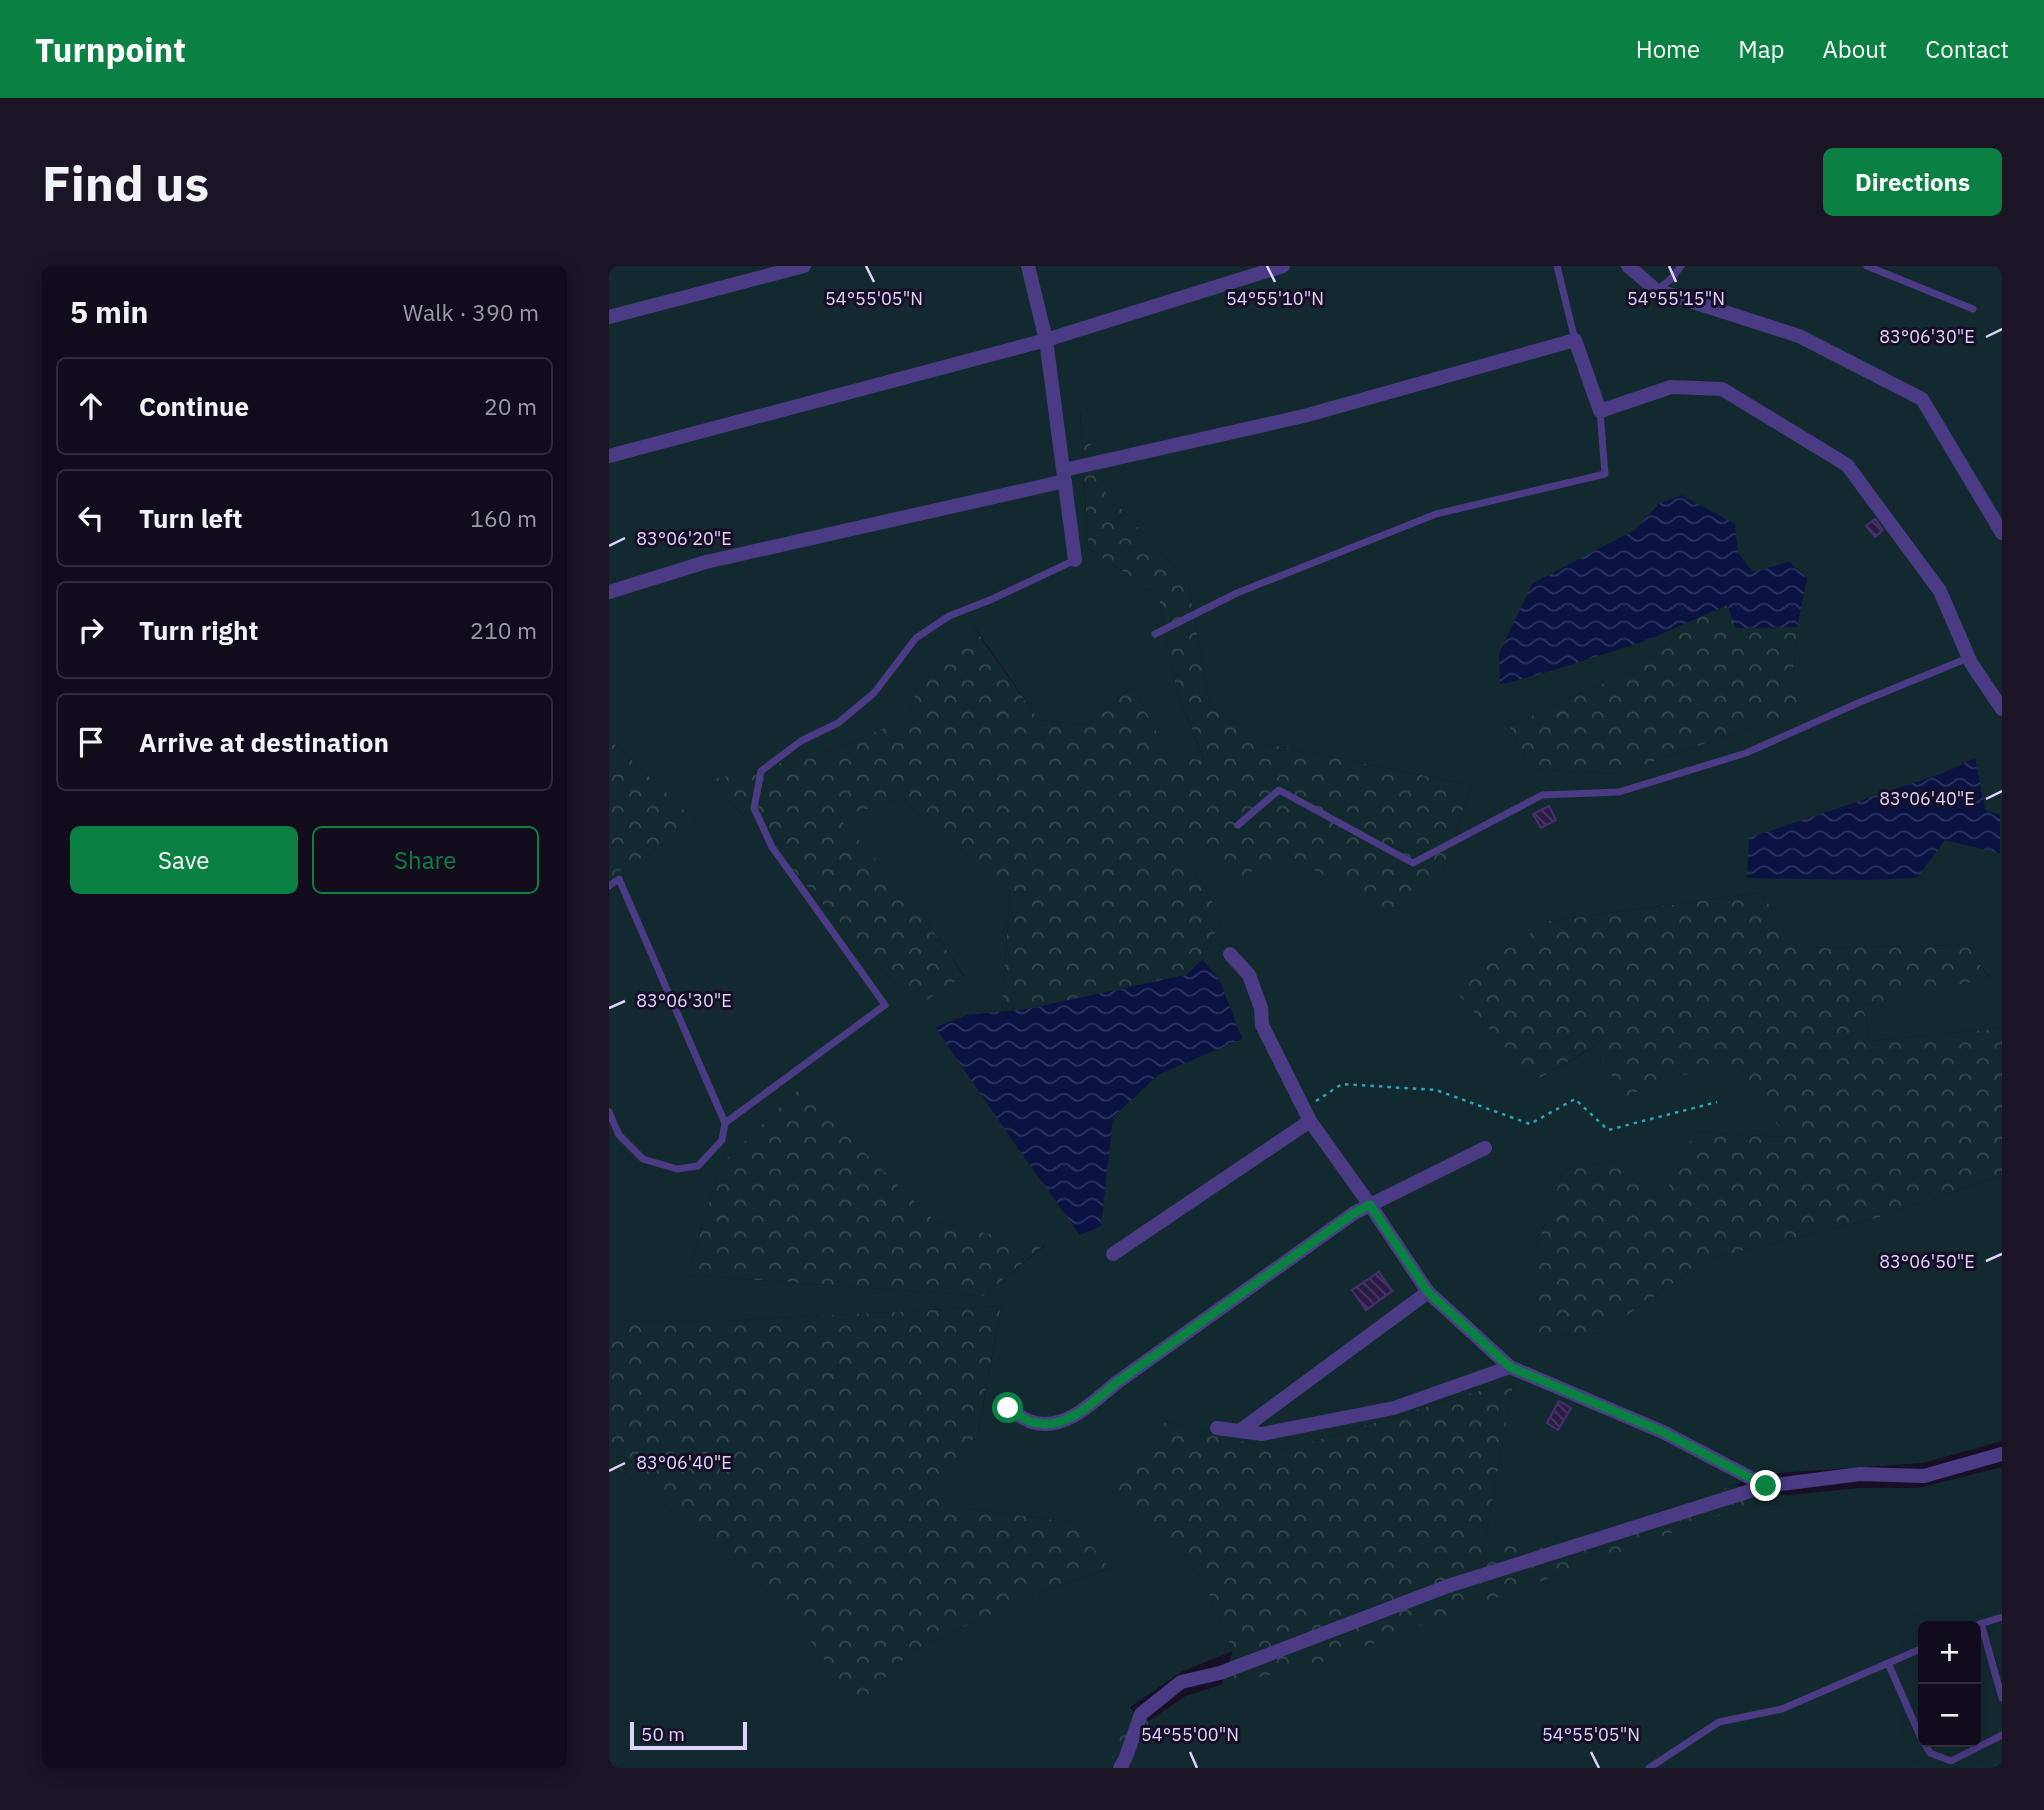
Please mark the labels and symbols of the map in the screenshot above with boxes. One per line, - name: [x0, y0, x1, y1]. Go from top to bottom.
- text: 54°55'05"N: [825, 287, 923, 310]
- text: 54°55'10"N: [1226, 287, 1324, 310]
- text: 54°55'15"N: [1627, 287, 1725, 310]
- text: 83°06'30"E: [1879, 325, 1975, 348]
- text: 83°06'20"E: [636, 527, 732, 550]
- text: 83°06'40"E: [1879, 787, 1975, 810]
- text: 83°06'30"E: [636, 989, 732, 1012]
- text: 83°06'50"E: [1879, 1250, 1975, 1273]
- route start: [992, 1392, 1023, 1423]
- text: 83°06'40"E: [636, 1451, 732, 1474]
- route end: [1750, 1470, 1781, 1501]
- scale bar: [630, 1719, 747, 1751]
- text: 54°55'00"N: [1141, 1723, 1239, 1746]
- text: 54°55'05"N: [1542, 1723, 1640, 1746]

